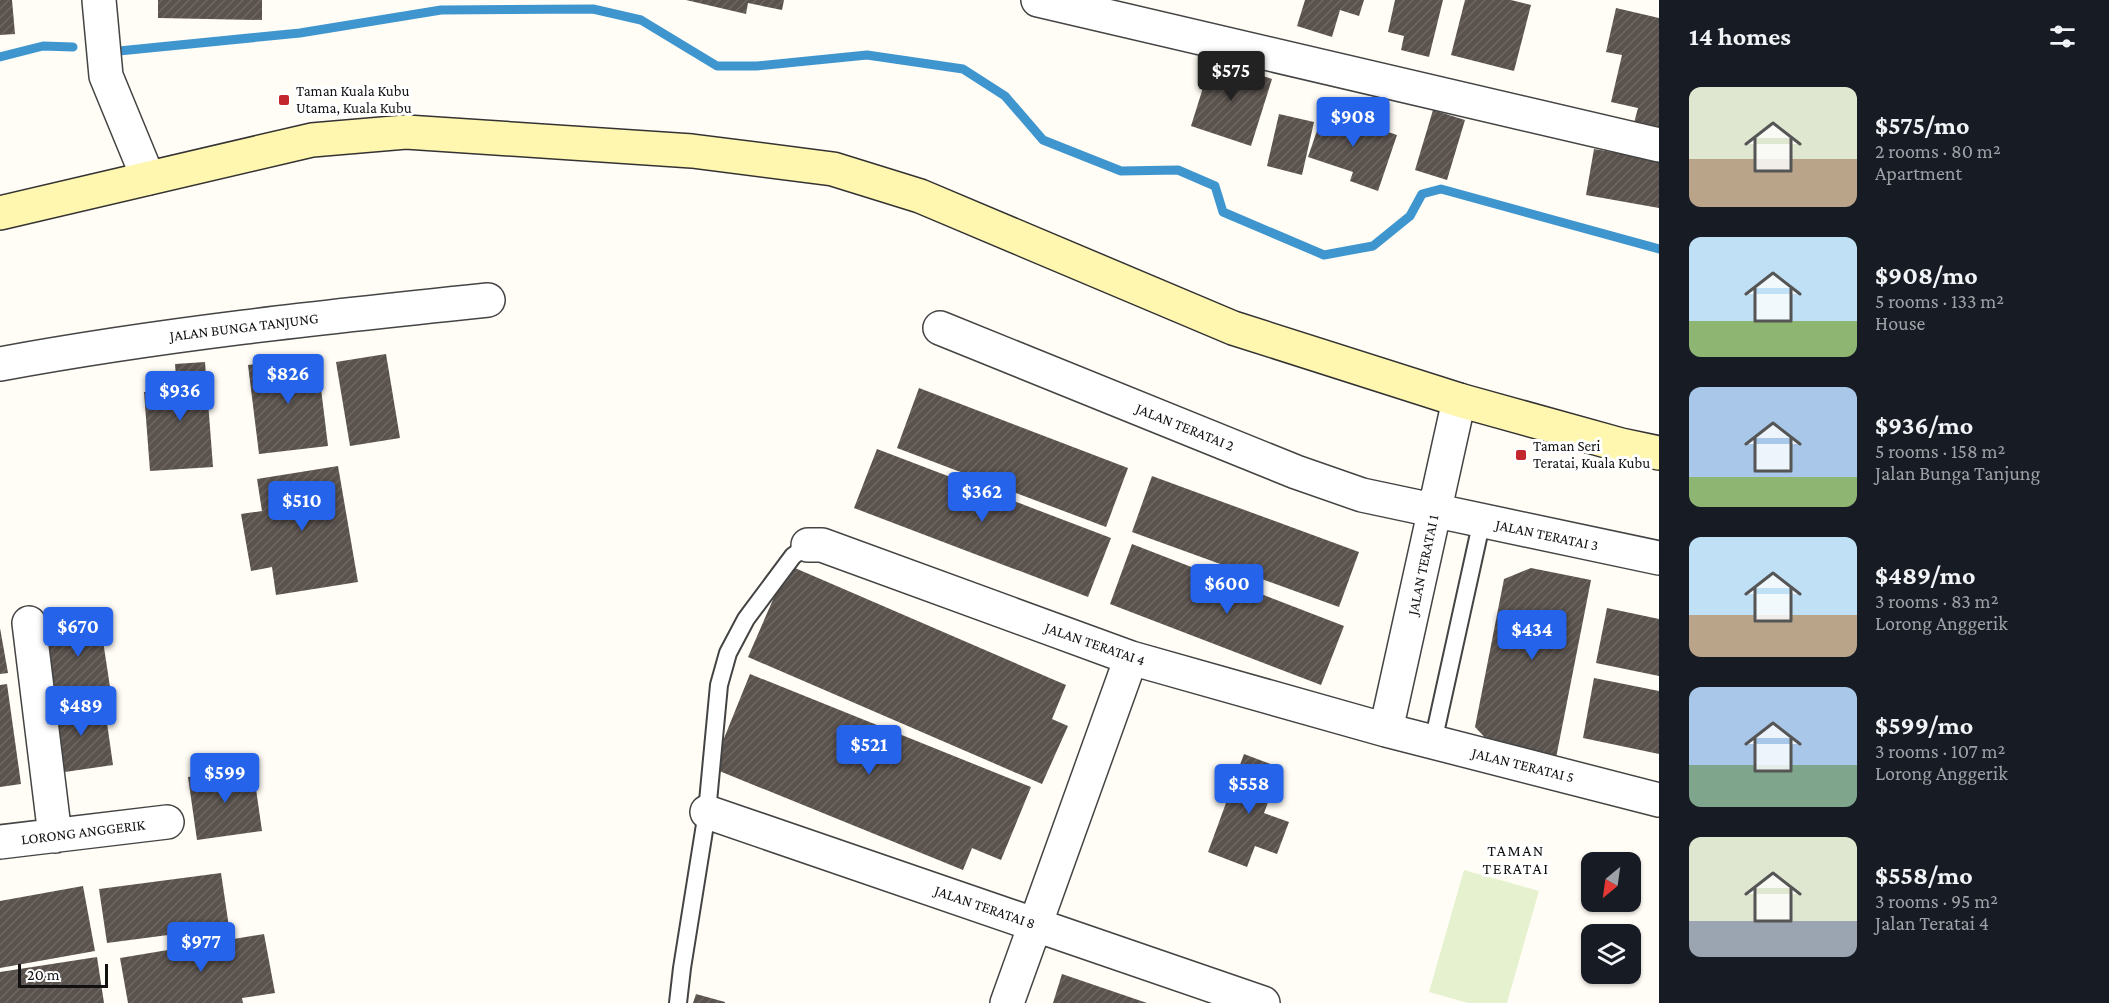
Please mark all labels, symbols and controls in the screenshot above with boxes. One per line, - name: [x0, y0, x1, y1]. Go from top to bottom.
- icon: filters: [2046, 20, 2079, 53]
- text: 14 homes: [1689, 22, 1791, 51]
- pin: $575: [1195, 51, 1267, 102]
- text: $575: [1212, 59, 1250, 81]
- place label: Taman Kuala Kubu Utama, Kuala Kubu: [296, 83, 412, 116]
- marker: Taman Kuala Kubu Utama, Kuala Kubu: [277, 93, 291, 107]
- pin: $908: [1317, 97, 1389, 148]
- text: $908: [1331, 105, 1375, 127]
- icon: home: [1737, 111, 1809, 183]
- text: $575/mo: [1875, 111, 1970, 140]
- text: 2 rooms · 80 m²: [1875, 140, 2001, 162]
- text: Apartment: [1875, 162, 1962, 184]
- icon: home: [1737, 261, 1809, 333]
- text: $908/mo: [1875, 261, 1978, 290]
- text: 5 rooms · 133 m²: [1875, 290, 2004, 312]
- street label: JALAN BUNGA TANJUNG: [167, 310, 319, 345]
- text: House: [1875, 312, 1925, 334]
- pin: $826: [252, 354, 324, 405]
- text: $826: [267, 362, 309, 384]
- pin: $936: [144, 371, 216, 422]
- text: $936: [159, 379, 201, 401]
- street label: JALAN TERATAI 2: [1131, 399, 1236, 455]
- icon: home: [1737, 411, 1809, 483]
- text: $936/mo: [1875, 411, 1973, 440]
- place label: Taman Seri Teratai, Kuala Kubu: [1533, 438, 1650, 471]
- text: 5 rooms · 158 m²: [1875, 440, 2005, 462]
- marker: Taman Seri Teratai, Kuala Kubu: [1514, 448, 1528, 462]
- text: Jalan Bunga Tanjung: [1875, 462, 2040, 484]
- pin: $362: [946, 472, 1018, 523]
- text: $362: [962, 480, 1002, 502]
- pin: $510: [266, 481, 338, 532]
- text: $510: [282, 489, 322, 511]
- street label: JALAN TERATAI 1: [1404, 513, 1442, 619]
- street label: JALAN TERATAI 3: [1492, 516, 1600, 555]
- icon: home: [1737, 561, 1809, 633]
- text: $489/mo: [1875, 561, 1975, 590]
- pin: $600: [1191, 564, 1263, 615]
- text: $600: [1204, 572, 1250, 594]
- text: 3 rooms · 83 m²: [1875, 590, 1998, 612]
- pin: $670: [42, 607, 114, 658]
- pin: $434: [1496, 610, 1568, 661]
- text: Lorong Anggerik: [1875, 612, 2008, 634]
- text: $670: [57, 615, 99, 637]
- text: $434: [1511, 618, 1553, 640]
- street label: JALAN TERATAI 4: [1040, 619, 1147, 670]
- pin: $489: [45, 686, 117, 737]
- text: $489: [59, 694, 103, 716]
- icon: home: [1737, 711, 1809, 783]
- text: $599/mo: [1875, 711, 1973, 740]
- pin: $521: [833, 725, 905, 776]
- text: $521: [850, 733, 888, 755]
- text: 3 rooms · 107 m²: [1875, 740, 2005, 762]
- street label: JALAN TERATAI 5: [1468, 744, 1576, 786]
- pin: $599: [189, 753, 261, 804]
- text: $599: [204, 761, 246, 783]
- text: Lorong Anggerik: [1875, 762, 2008, 784]
- pin: $558: [1213, 764, 1285, 815]
- text: $558: [1229, 772, 1269, 794]
- street label: LORONG ANGGERIK: [20, 816, 146, 848]
- district label: TAMAN TERATAI: [1483, 842, 1549, 877]
- north arrow: [1581, 852, 1641, 912]
- map controls: [1581, 852, 1641, 984]
- icon: home: [1737, 861, 1809, 933]
- text: $558/mo: [1875, 861, 1973, 890]
- street label: JALAN TERATAI 8: [930, 882, 1037, 933]
- text: 3 rooms · 95 m²: [1875, 890, 1998, 912]
- text: Jalan Teratai 4: [1875, 912, 1989, 934]
- pin: $977: [165, 922, 237, 973]
- button: layers: [1581, 924, 1641, 984]
- text: $977: [181, 930, 221, 952]
- scale bar: [18, 961, 108, 988]
- text: 20 m: [27, 966, 60, 983]

